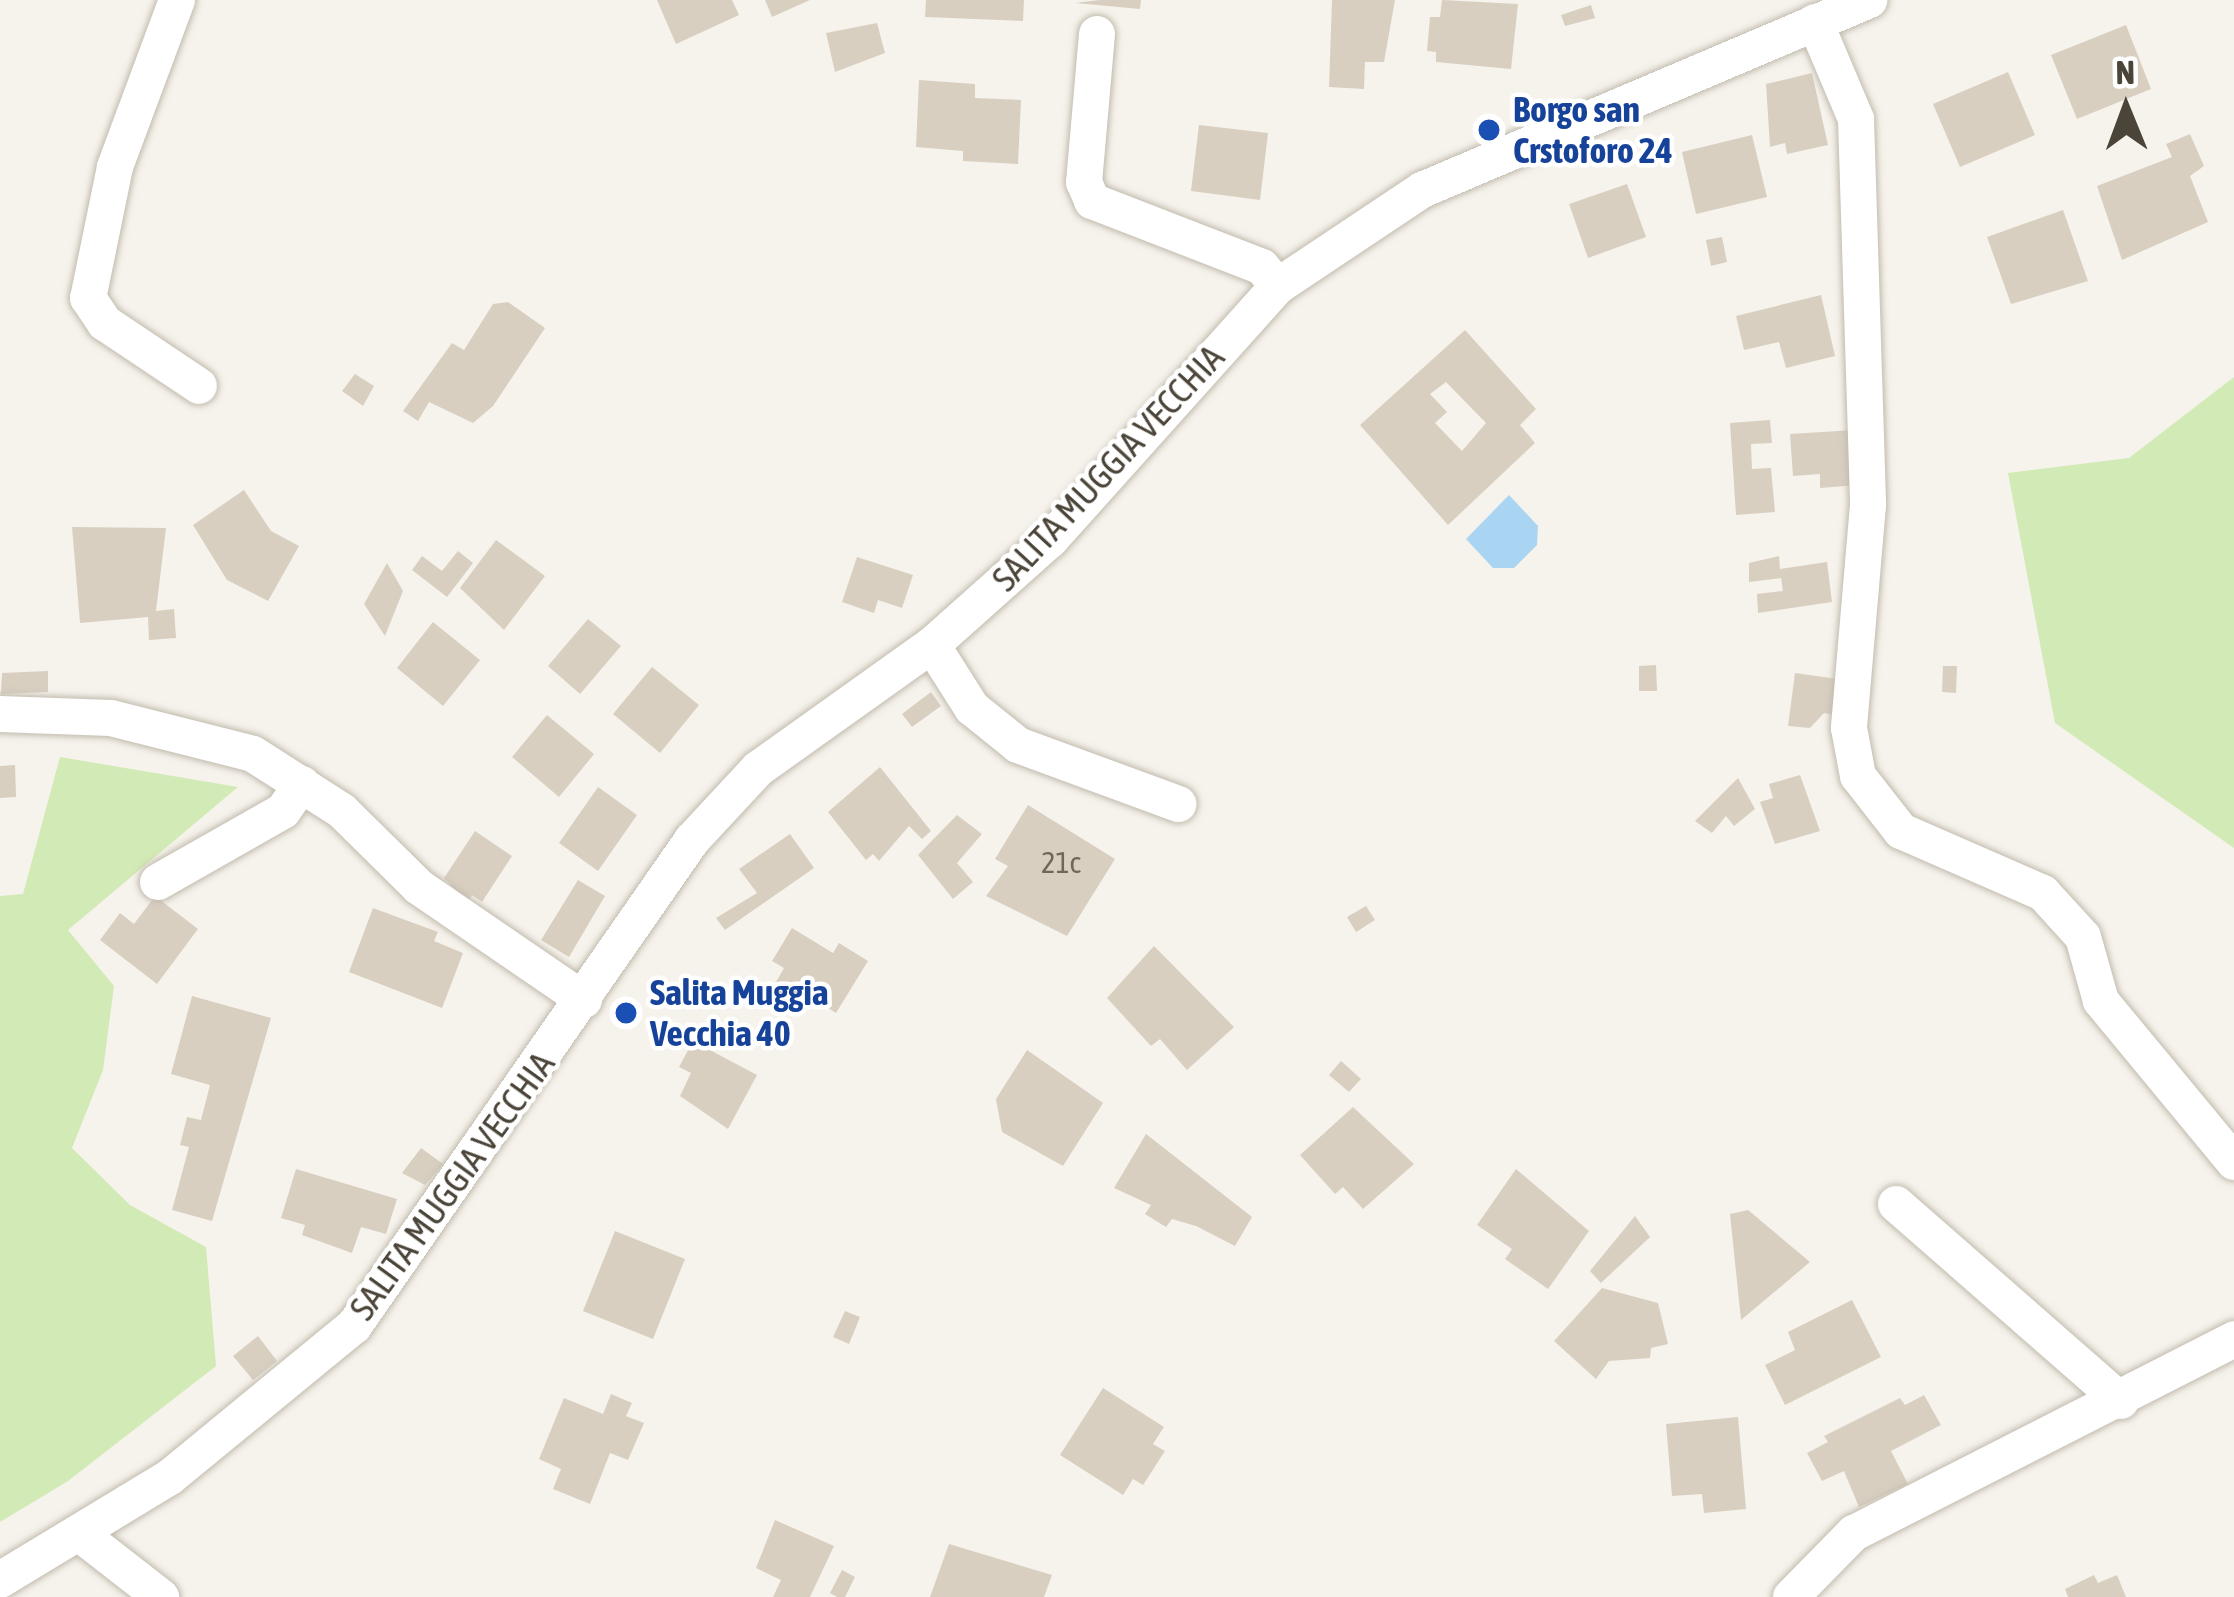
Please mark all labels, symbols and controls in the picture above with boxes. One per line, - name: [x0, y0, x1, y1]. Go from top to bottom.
- north arrow: [2066, 48, 2186, 168]
- text: N: [2115, 53, 2135, 91]
- place label: Borgo san Crstoforo 24: [1513, 87, 1673, 172]
- marker: Borgo san Crstoforo 24: [1476, 117, 1502, 143]
- street label: SALITA MUGGIA VECCHIA: [983, 336, 1233, 600]
- house number: 21c: [1041, 844, 1081, 880]
- place label: Salita Muggia Vecchia 40: [650, 970, 828, 1055]
- marker: Salita Muggia Vecchia 40: [613, 1000, 639, 1026]
- street label: SALITA MUGGIA VECCHIA: [340, 1044, 564, 1328]

